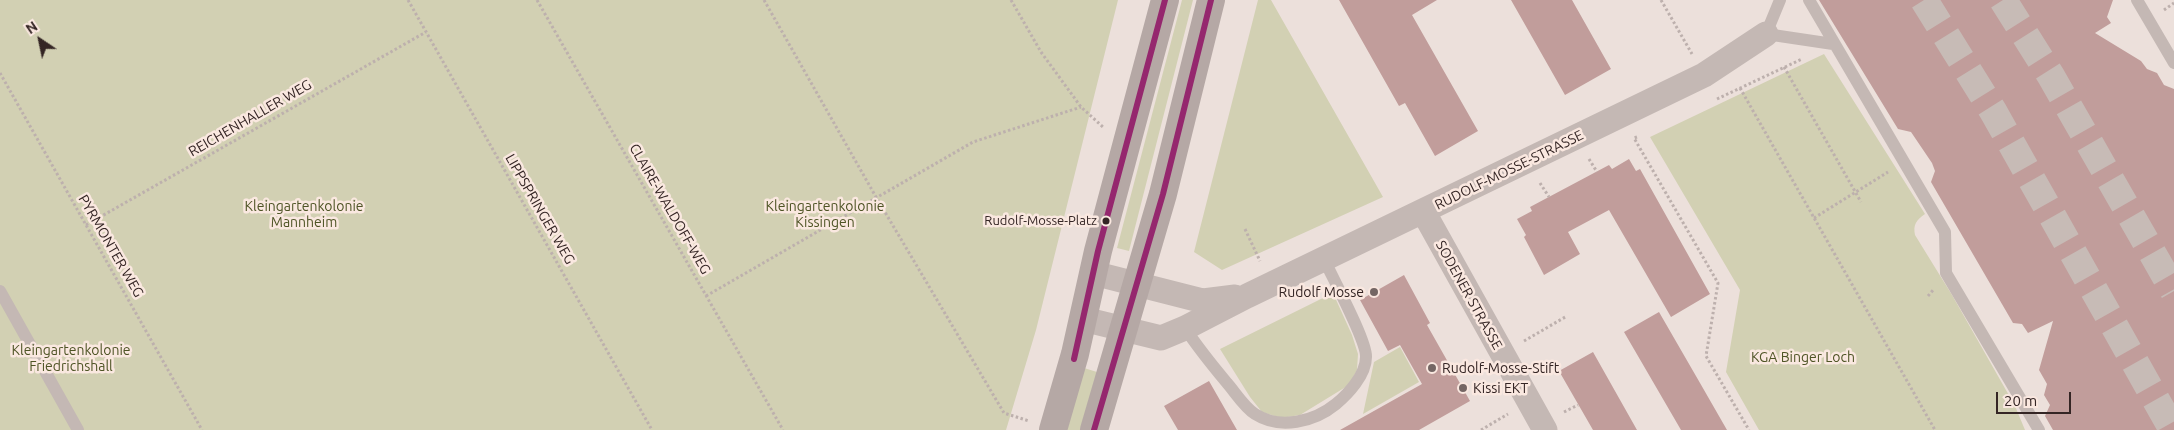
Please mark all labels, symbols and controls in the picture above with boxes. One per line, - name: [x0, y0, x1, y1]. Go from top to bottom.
- north arrow: [15, 15, 65, 65]
- text: N: [23, 18, 40, 37]
- street label: REICHENHALLER WEG: [186, 76, 314, 160]
- street label: RUDOLF-MOSSE-STRASSE: [1432, 127, 1586, 213]
- street label: CLAIRE-WALDOFF-WEG: [626, 141, 714, 277]
- street label: LIPPSPRINGER WEG: [502, 151, 578, 267]
- street label: PYRMONTER WEG: [75, 192, 147, 300]
- park label: Kleingartenkolonie Mannheim: [244, 198, 364, 230]
- park label: Kleingartenkolonie Kissingen: [765, 198, 885, 230]
- place label: Rudolf-Mosse-Platz: [984, 213, 1097, 229]
- marker: Rudolf-Mosse-Platz: [1101, 216, 1111, 226]
- street label: SODENER STRASSE: [1432, 238, 1506, 352]
- place label: Rudolf Mosse: [1278, 284, 1364, 300]
- marker: Rudolf Mosse: [1368, 286, 1380, 298]
- park label: Kleingartenkolonie Friedrichshall: [11, 342, 131, 374]
- park label: KGA Binger Loch: [1751, 349, 1855, 365]
- place label: Rudolf-Mosse-Stift: [1442, 360, 1559, 376]
- marker: Rudolf-Mosse-Stift: [1426, 362, 1438, 374]
- place label: Kissi EKT: [1473, 380, 1528, 396]
- marker: Kissi EKT: [1457, 382, 1469, 394]
- scale bar: [1999, 382, 2074, 414]
- text: 20 m: [2004, 392, 2037, 409]

